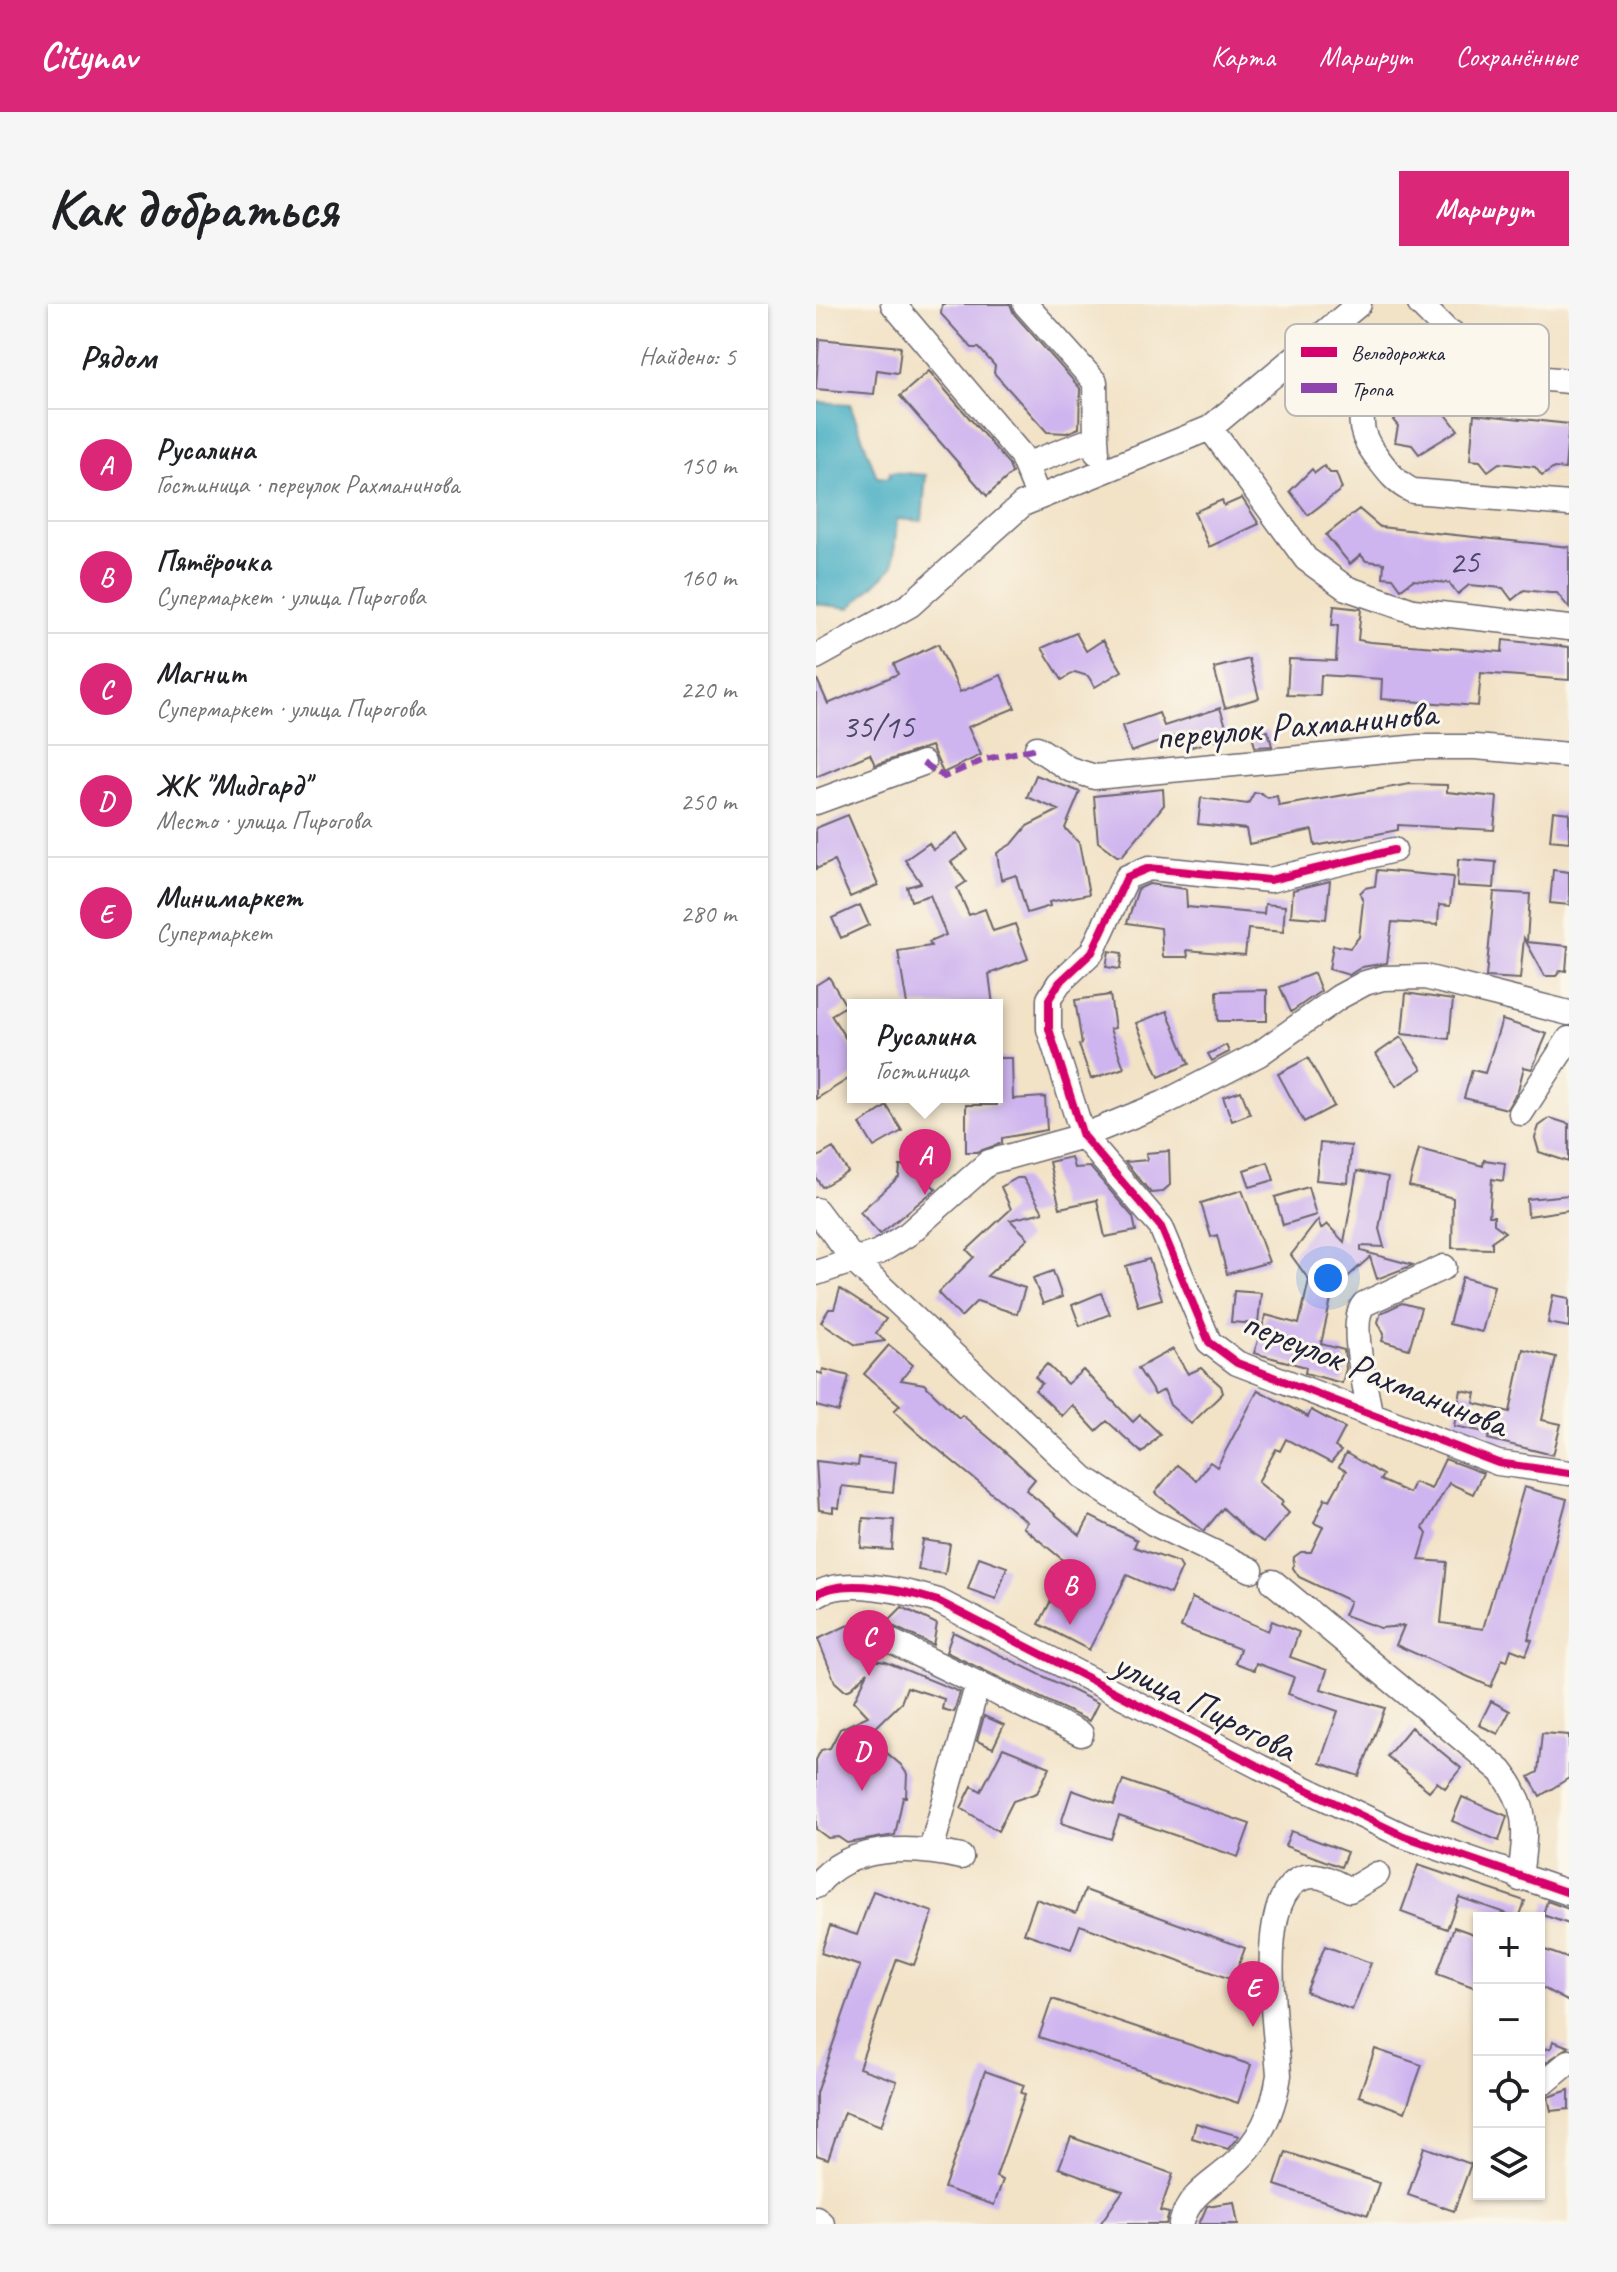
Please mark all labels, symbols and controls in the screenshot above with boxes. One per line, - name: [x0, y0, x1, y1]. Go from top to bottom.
- text: Citynav: [40, 33, 137, 80]
- text: Карта: [1211, 39, 1275, 74]
- text: Маршрут: [1319, 39, 1411, 74]
- text: Сохранённые: [1455, 39, 1577, 74]
- button: Маршрут: [1399, 171, 1569, 246]
- text: Как добраться: [48, 173, 338, 244]
- legend: [1285, 324, 1549, 416]
- text: Рядом: [80, 335, 156, 378]
- text: Велодорожка: [1351, 339, 1445, 367]
- text: Найдено: 5: [639, 340, 736, 373]
- text: Тропа: [1351, 375, 1394, 403]
- text: Русалина: [156, 430, 255, 468]
- text: A: [99, 449, 113, 482]
- text: 150 m: [680, 449, 736, 482]
- text: Гостиница · переулок Рахманинова: [156, 468, 459, 501]
- house number: 25: [1449, 540, 1481, 583]
- text: Пятёрочка: [156, 542, 271, 580]
- text: B: [99, 561, 113, 594]
- text: 160 m: [680, 561, 736, 594]
- text: Супермаркет · улица Пирогова: [156, 580, 425, 613]
- text: Магнит: [156, 654, 247, 692]
- text: C: [100, 673, 112, 706]
- text: 220 m: [680, 673, 736, 706]
- street label: переулок Рахманинова: [1154, 689, 1442, 761]
- text: Супермаркет · улица Пирогова: [156, 692, 425, 725]
- house number: 35/15: [842, 705, 916, 748]
- text: ЖК "Мидгард": [156, 766, 310, 804]
- text: D: [98, 785, 114, 818]
- text: 250 m: [680, 785, 736, 818]
- text: Место · улица Пирогова: [156, 804, 371, 837]
- text: Минимаркет: [156, 878, 302, 916]
- text: E: [99, 897, 113, 930]
- text: 280 m: [680, 897, 736, 930]
- text: Супермаркет: [156, 916, 272, 949]
- popup: [847, 999, 1003, 1103]
- text: Русалина: [876, 1016, 974, 1054]
- text: Гостиница: [876, 1054, 968, 1087]
- pin: A: [899, 1129, 951, 1195]
- your location: [1308, 1258, 1348, 1298]
- street label: переулок Рахманинова: [1236, 1298, 1518, 1449]
- pin: B: [1044, 1559, 1096, 1625]
- pin: C: [843, 1610, 895, 1676]
- street label: улица Пирогова: [1104, 1639, 1306, 1773]
- pin: D: [836, 1725, 888, 1791]
- map controls: [1473, 1912, 1545, 2200]
- button: +: [1473, 1912, 1545, 1984]
- pin: E: [1227, 1961, 1279, 2027]
- button: −: [1473, 1984, 1545, 2056]
- button: locate: [1473, 2056, 1545, 2128]
- button: layers: [1473, 2128, 1545, 2200]

